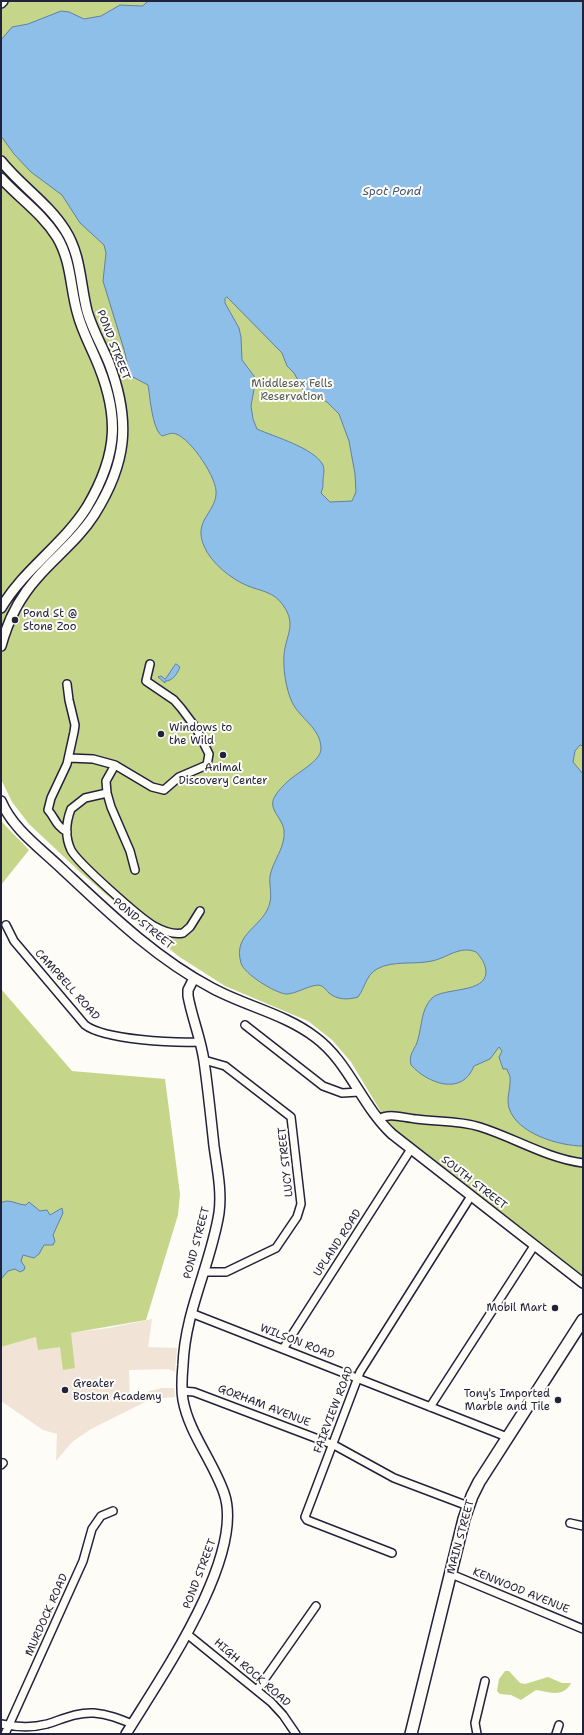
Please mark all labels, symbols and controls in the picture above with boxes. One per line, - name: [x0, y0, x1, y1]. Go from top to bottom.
- water label: Spot Pond: [363, 185, 421, 199]
- street label: POND STREET: [94, 308, 132, 382]
- park label: Middlesex Fells Reservation: [251, 377, 333, 403]
- place label: Pond St @ Stone Zoo: [23, 607, 77, 633]
- marker: Pond St @ Stone Zoo: [10, 615, 20, 625]
- place label: Windows to the Wild: [169, 721, 232, 747]
- marker: Windows to the Wild: [156, 729, 166, 739]
- marker: Animal Discovery Center: [218, 750, 228, 760]
- place label: Animal Discovery Center: [179, 761, 267, 787]
- street label: POND STREET: [110, 896, 176, 952]
- street label: CAMPBELL ROAD: [32, 947, 102, 1023]
- street label: LUCY STREET: [276, 1126, 296, 1198]
- street label: SOUTH STREET: [439, 1153, 509, 1213]
- street label: POND STREET: [181, 1206, 213, 1280]
- street label: UPLAND ROAD: [311, 1207, 365, 1279]
- place label: Mobil Mart: [487, 1301, 547, 1315]
- marker: Mobil Mart: [550, 1303, 560, 1313]
- street label: WILSON ROAD: [258, 1322, 336, 1362]
- street label: FAIRVIEW ROAD: [311, 1365, 357, 1455]
- place label: Greater Boston Academy: [73, 1377, 162, 1403]
- street label: GORHAM AVENUE: [216, 1382, 312, 1430]
- marker: Greater Boston Academy: [60, 1385, 70, 1395]
- place label: Tony's Imported Marble and Tile: [464, 1387, 550, 1413]
- marker: Tony's Imported Marble and Tile: [553, 1395, 563, 1405]
- street label: MAIN STREET: [445, 1498, 477, 1576]
- street label: POND STREET: [181, 1537, 219, 1611]
- street label: KENWOOD AVENUE: [471, 1566, 571, 1616]
- street label: MURDOCK ROAD: [23, 1572, 71, 1658]
- street label: HIGH ROCK ROAD: [211, 1636, 293, 1710]

